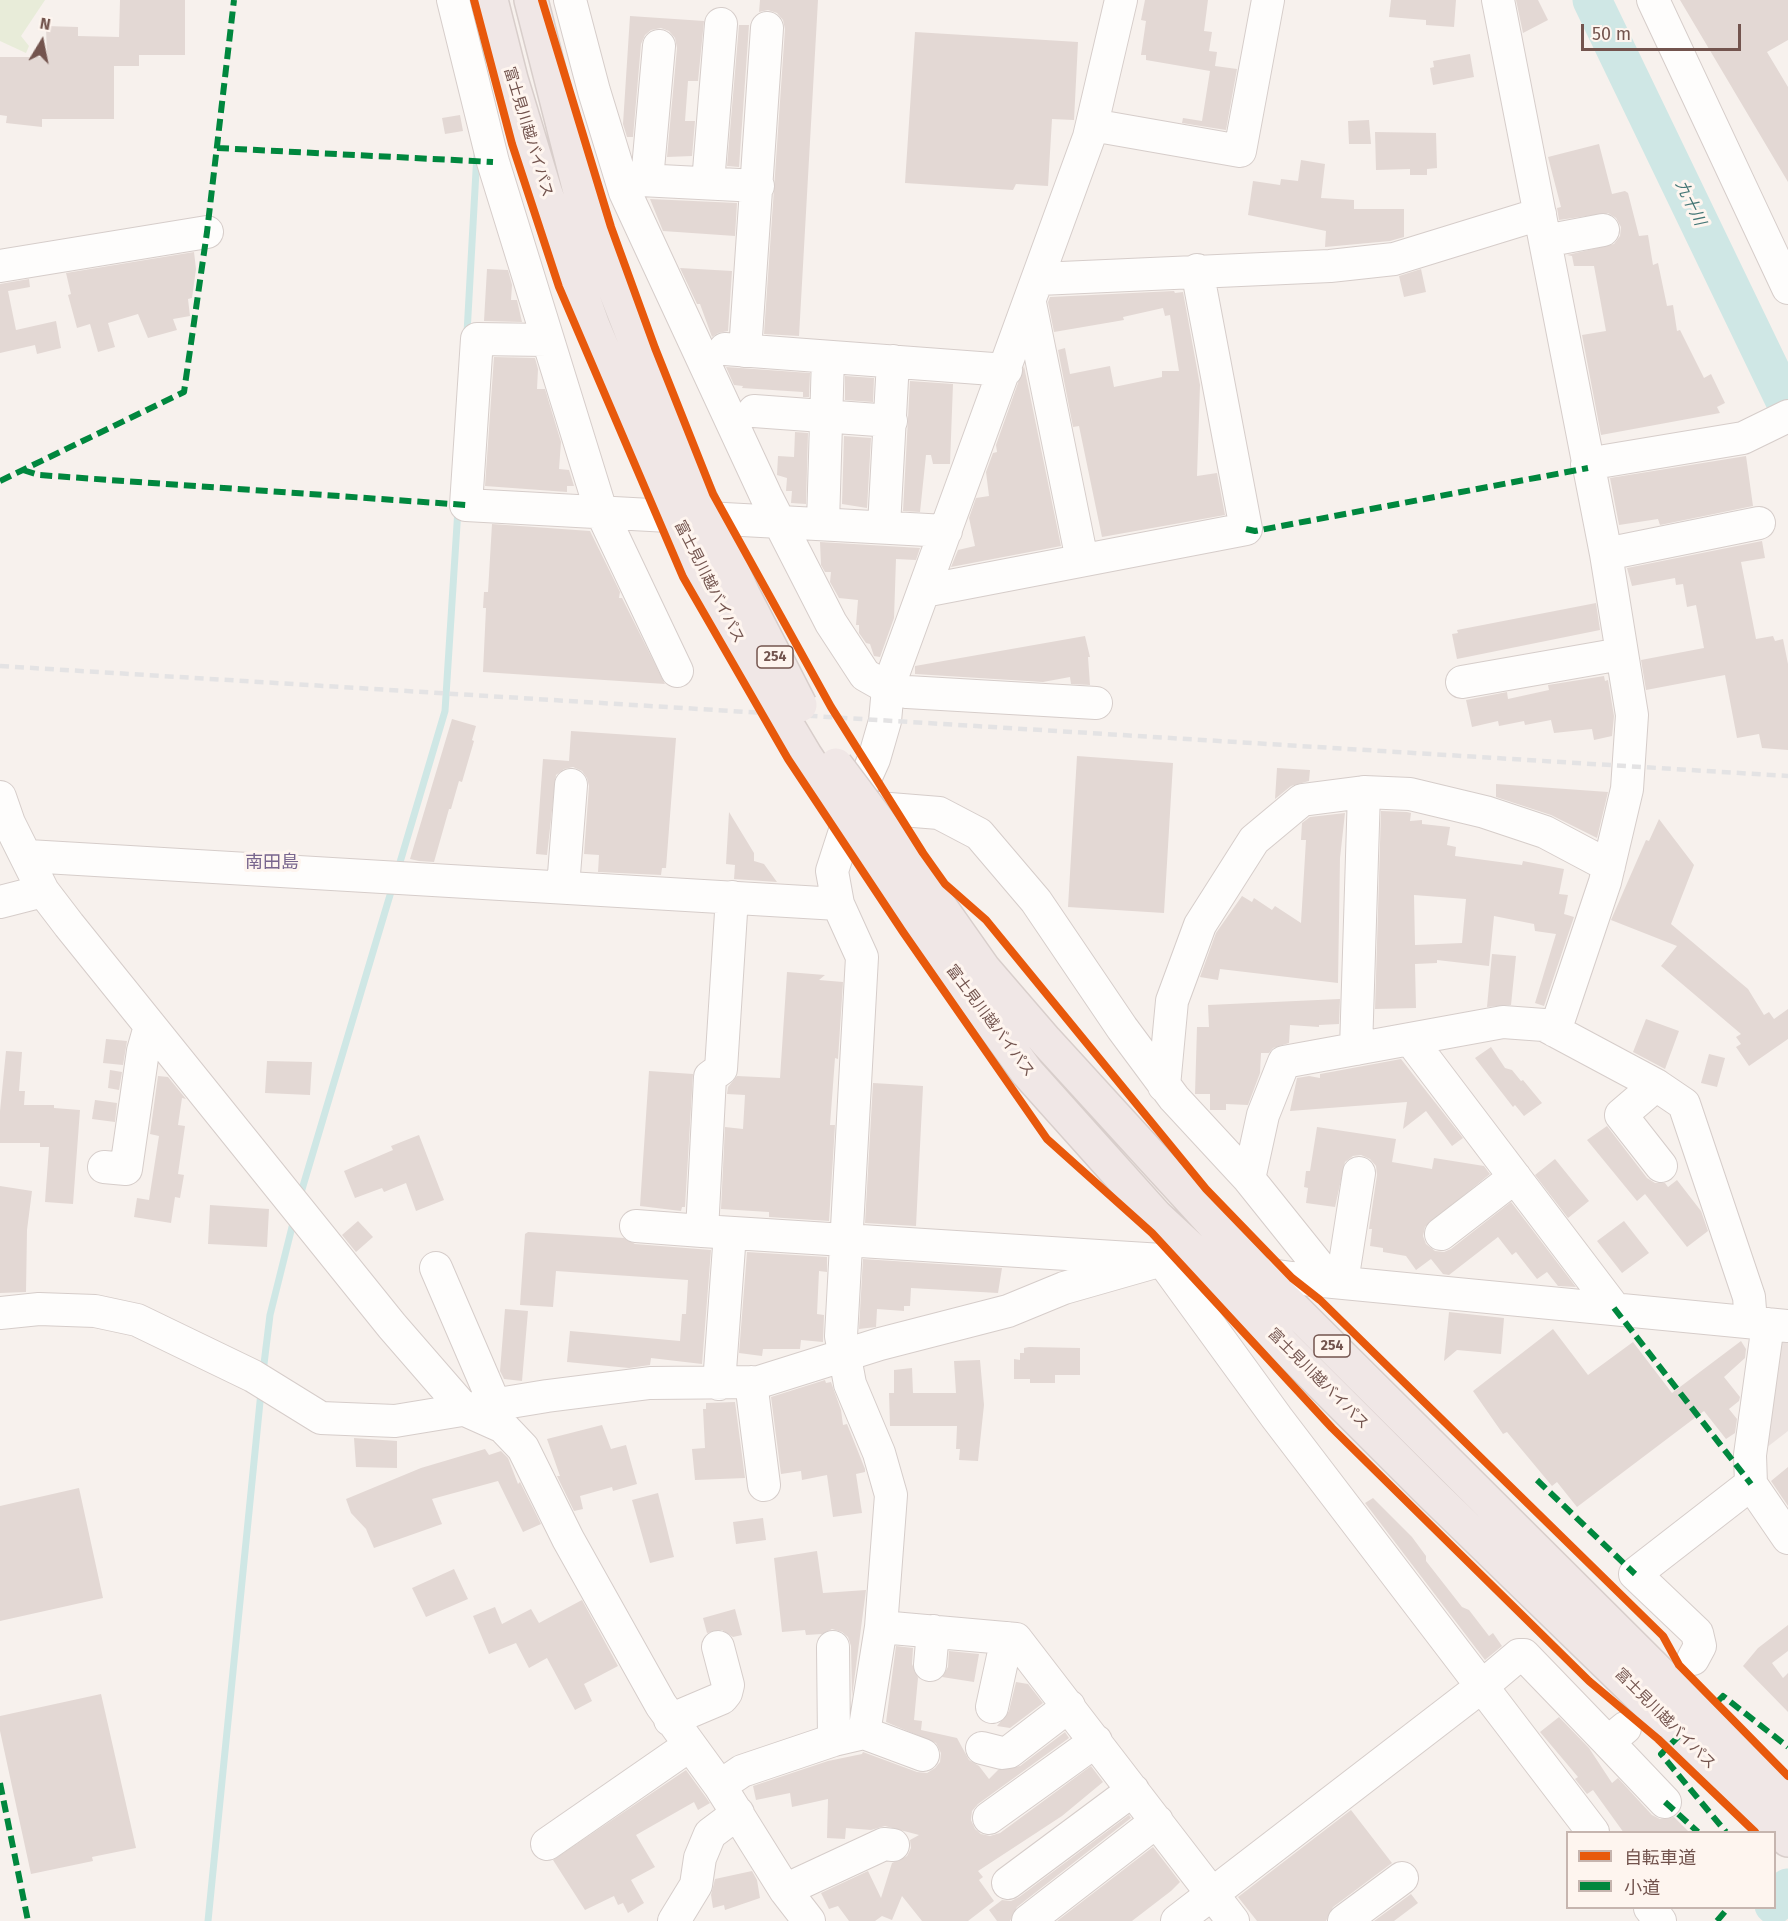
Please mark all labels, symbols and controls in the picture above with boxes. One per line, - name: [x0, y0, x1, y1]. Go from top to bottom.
- north arrow: [12, 12, 72, 72]
- scale bar: [1584, 12, 1744, 50]
- text: N: [38, 14, 52, 34]
- text: 50 m: [1592, 23, 1631, 45]
- street label: 富士見川越バイパス: [500, 65, 556, 199]
- water label: 九十川: [1671, 177, 1709, 229]
- street label: 富士見川越バイパス: [670, 518, 748, 646]
- road number: 254: [757, 646, 793, 668]
- district label: 南田島: [245, 852, 299, 874]
- street label: 富士見川越バイパス: [942, 962, 1038, 1080]
- street label: 富士見川越バイパス: [1264, 1325, 1372, 1433]
- road number: 254: [1314, 1335, 1350, 1357]
- street label: 富士見川越バイパス: [1611, 1665, 1719, 1773]
- legend: [1566, 1831, 1776, 1909]
- text: 自転車道: [1624, 1847, 1696, 1869]
- text: 小道: [1624, 1877, 1660, 1899]

